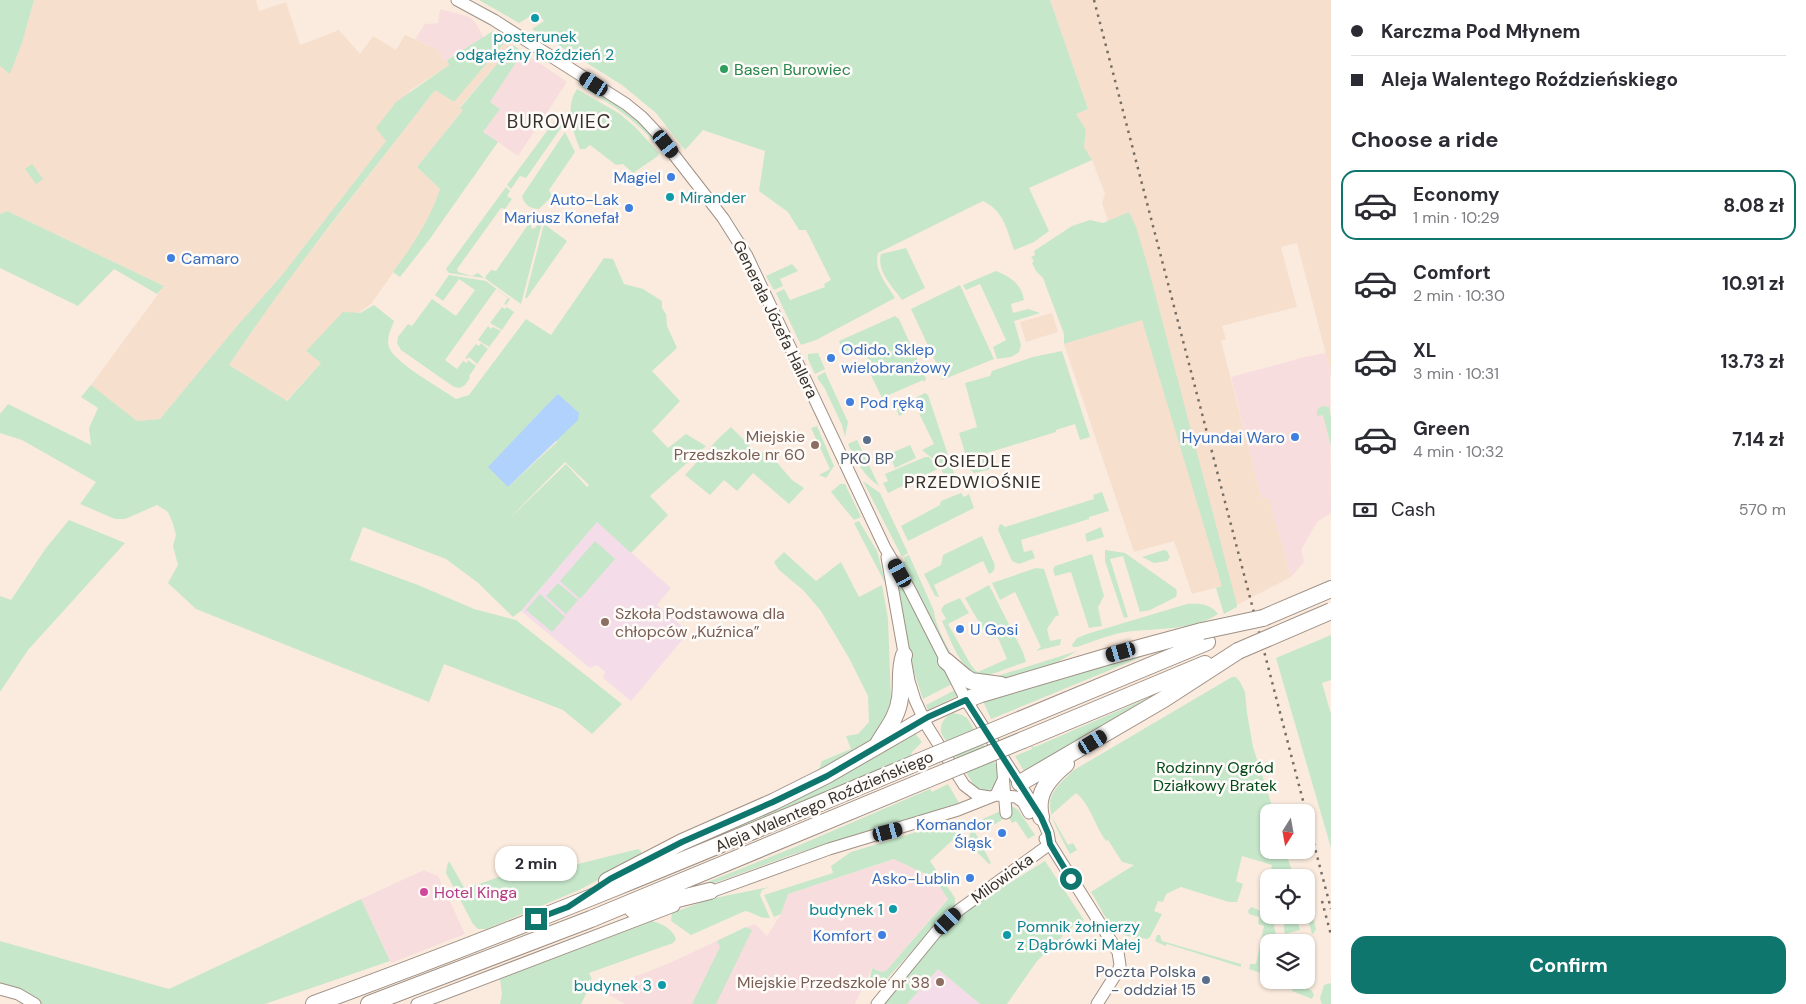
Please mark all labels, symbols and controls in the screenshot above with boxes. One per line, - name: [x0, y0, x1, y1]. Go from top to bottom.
- marker: posterunek odgałęźny Roździeń 2: [529, 12, 541, 24]
- text: Karczma Pod Młynem: [1381, 19, 1580, 44]
- place label: posterunek odgałęźny Roździeń 2: [456, 26, 614, 65]
- place label: Basen Burowiec: [734, 59, 851, 80]
- marker: Basen Burowiec: [718, 63, 730, 75]
- text: Aleja Walentego Roździeńskiego: [1381, 67, 1678, 92]
- car: [577, 70, 610, 98]
- district label: BUROWIEC: [507, 109, 611, 134]
- text: Choose a ride: [1351, 125, 1499, 154]
- car: [650, 128, 681, 160]
- place label: Magiel: [613, 167, 661, 188]
- marker: Magiel: [665, 171, 677, 183]
- text: Economy: [1413, 182, 1500, 207]
- icon: car: [1353, 183, 1398, 228]
- place label: Mirander: [680, 187, 746, 208]
- place label: Auto-Lak Mariusz Konefał: [504, 189, 619, 228]
- marker: Mirander: [664, 191, 676, 203]
- text: 8.08 zł: [1723, 193, 1784, 218]
- marker: Auto-Lak Mariusz Konefał: [623, 202, 635, 214]
- text: 1 min · 10:29: [1413, 207, 1499, 228]
- street label: Generała Józefa Hallera: [728, 237, 823, 402]
- place label: Camaro: [181, 248, 239, 269]
- marker: Camaro: [165, 252, 177, 264]
- text: Comfort: [1413, 260, 1491, 285]
- icon: car: [1353, 261, 1398, 306]
- text: 10.91 zł: [1722, 271, 1784, 296]
- text: 2 min · 10:30: [1413, 285, 1505, 306]
- text: XL: [1413, 338, 1436, 363]
- place label: Odido. Sklep wielobranżowy: [841, 339, 951, 378]
- icon: car: [1353, 339, 1398, 384]
- text: 13.73 zł: [1721, 349, 1784, 374]
- marker: Odido. Sklep wielobranżowy: [825, 352, 837, 364]
- text: 3 min · 10:31: [1413, 363, 1499, 384]
- place label: Pod ręką: [860, 392, 924, 413]
- marker: Pod ręką: [844, 396, 856, 408]
- text: Green: [1413, 416, 1470, 441]
- icon: car: [1353, 417, 1398, 462]
- place label: Miejskie Przedszkole nr 60: [674, 426, 805, 465]
- place label: Hyundai Waro: [1182, 427, 1285, 448]
- text: 7.14 zł: [1732, 427, 1784, 452]
- marker: Hyundai Waro: [1289, 431, 1301, 443]
- marker: PKO BP: [861, 434, 873, 446]
- marker: Miejskie Przedszkole nr 60: [809, 439, 821, 451]
- text: 4 min · 10:32: [1413, 441, 1504, 462]
- place label: PKO BP: [840, 448, 894, 469]
- district label: OSIEDLE PRZEDWIOŚNIE: [904, 449, 1042, 494]
- icon: cash: [1351, 496, 1379, 524]
- text: Cash: [1391, 497, 1435, 522]
- text: 570 m: [1739, 499, 1786, 520]
- car: [886, 556, 913, 590]
- place label: Szkoła Podstawowa dla chłopców „Kuźnica”: [615, 603, 785, 642]
- marker: Szkoła Podstawowa dla chłopców „Kuźnica”: [599, 616, 611, 628]
- place label: U Gosi: [970, 619, 1018, 640]
- marker: U Gosi: [954, 623, 966, 635]
- car: [1104, 641, 1137, 663]
- car: [1076, 728, 1109, 756]
- street label: Aleja Walentego Roździeńskiego: [712, 746, 937, 857]
- park label: Rodzinny Ogród Działkowy Bratek: [1153, 757, 1277, 796]
- north arrow: [1260, 804, 1315, 859]
- map controls: [1260, 804, 1315, 989]
- place label: Komandor Śląsk: [916, 814, 992, 853]
- car: [871, 821, 904, 843]
- marker: Komandor Śląsk: [996, 827, 1008, 839]
- callout: 2 min: [495, 846, 577, 882]
- street label: Milowicka: [967, 849, 1038, 908]
- text: 2 min: [515, 853, 557, 874]
- place label: Asko-Lublin: [872, 868, 960, 889]
- route start: [1060, 868, 1082, 890]
- button: locate: [1260, 869, 1315, 924]
- marker: Asko-Lublin: [964, 872, 976, 884]
- place label: Hotel Kinga: [434, 882, 517, 903]
- marker: Hotel Kinga: [418, 886, 430, 898]
- place label: budynek 1: [809, 899, 883, 920]
- marker: budynek 1: [887, 903, 899, 915]
- car: [931, 905, 964, 937]
- route end: [525, 908, 547, 930]
- place label: Pomnik żołnierzy z Dąbrówki Małej: [1017, 916, 1141, 955]
- place label: Komfort: [813, 925, 872, 946]
- marker: Komfort: [876, 929, 888, 941]
- marker: Pomnik żołnierzy z Dąbrówki Małej: [1001, 929, 1013, 941]
- button: layers: [1260, 934, 1315, 989]
- button: Confirm: [1351, 936, 1786, 994]
- place label: Poczta Polska - oddział 15: [1095, 961, 1196, 1000]
- place label: Miejskie Przedszkole nr 38: [737, 972, 930, 993]
- marker: Poczta Polska - oddział 15: [1200, 974, 1212, 986]
- place label: budynek 3: [574, 975, 652, 996]
- marker: Miejskie Przedszkole nr 38: [934, 976, 946, 988]
- marker: budynek 3: [656, 979, 668, 991]

